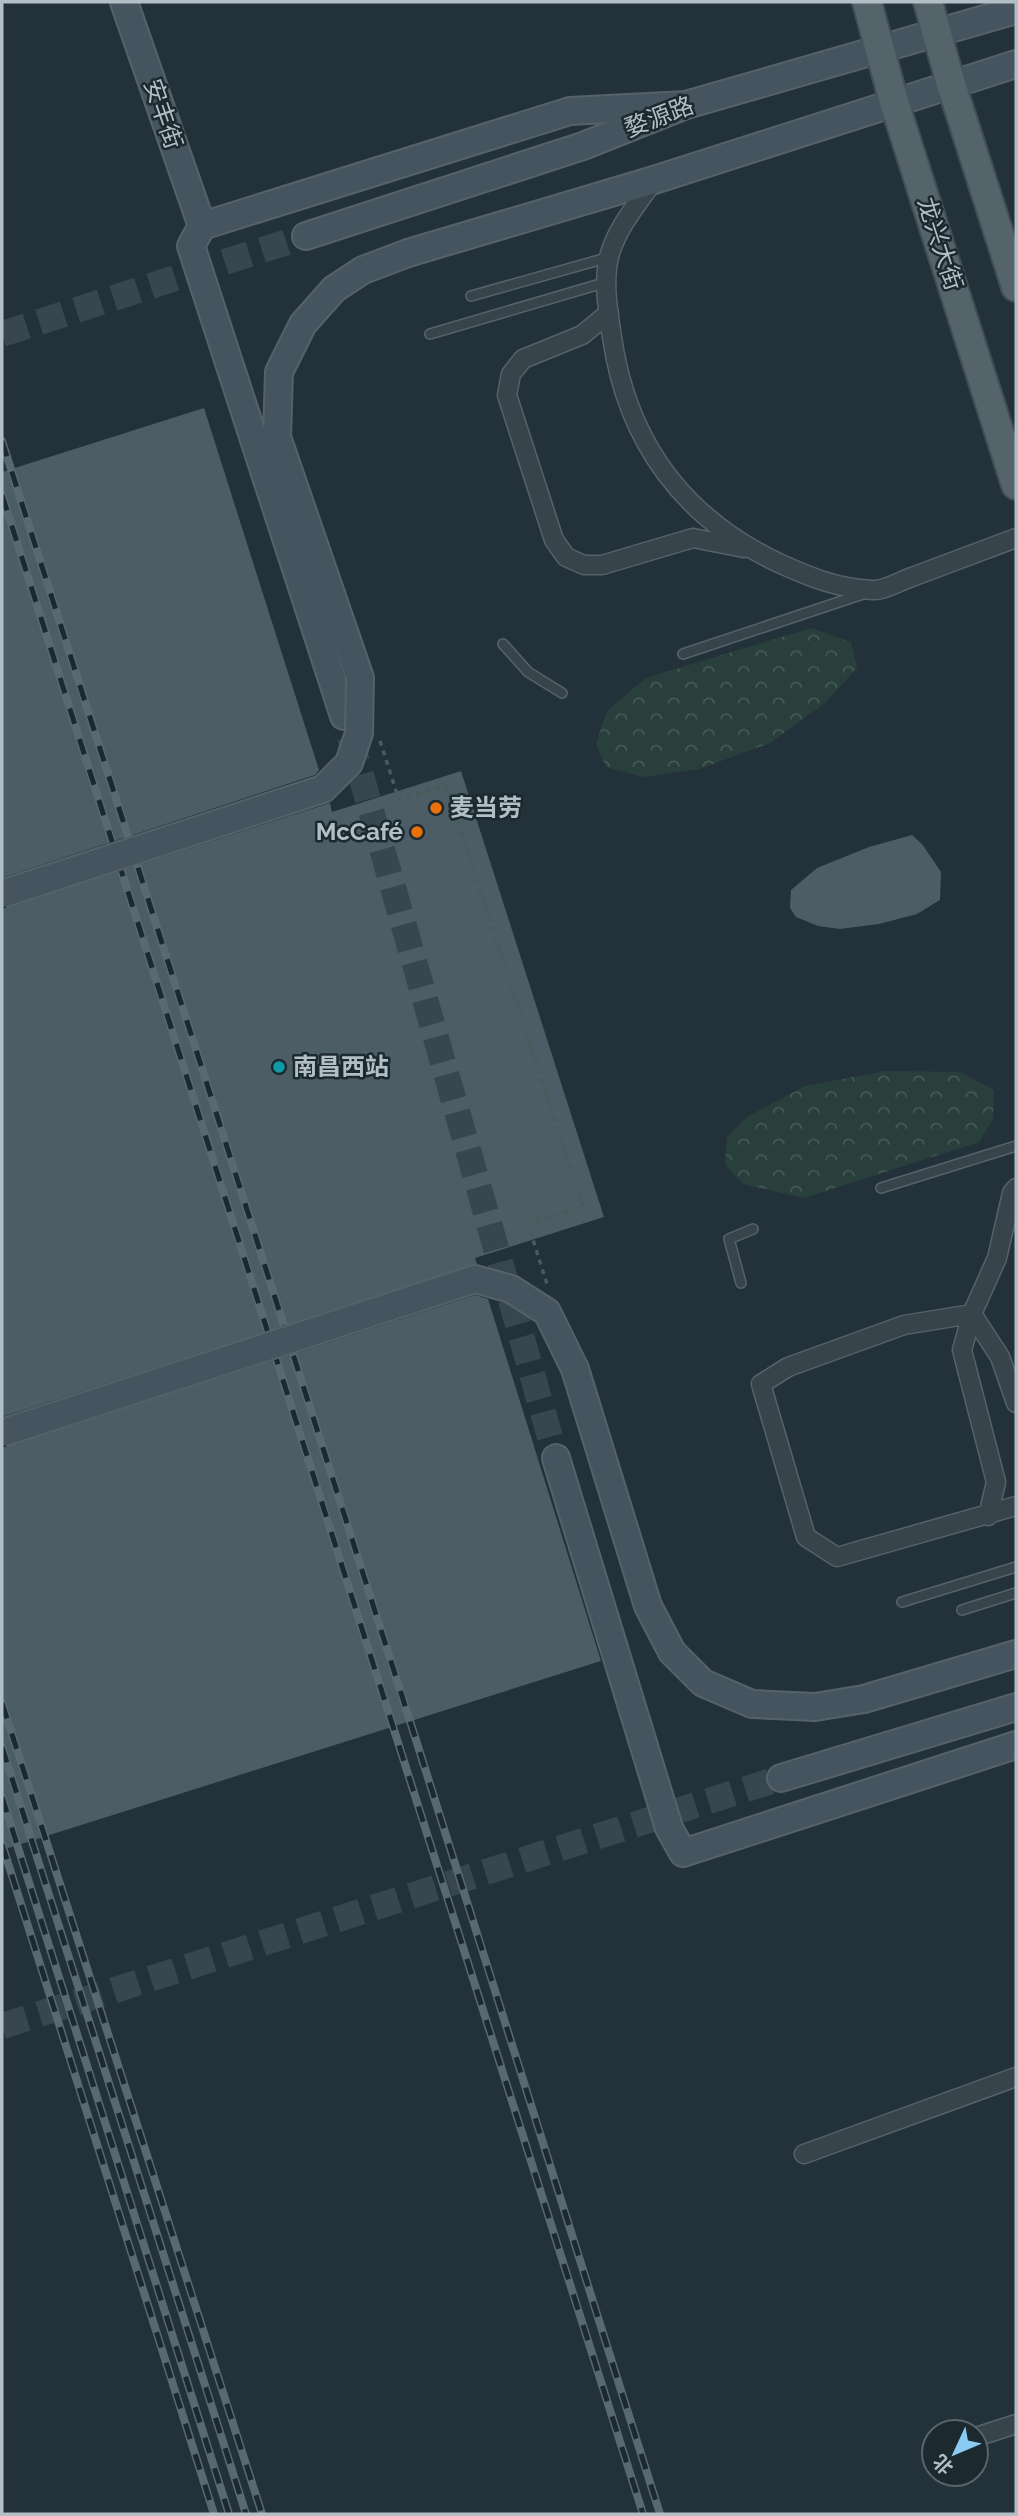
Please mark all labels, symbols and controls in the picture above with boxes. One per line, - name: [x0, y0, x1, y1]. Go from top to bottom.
- street label: 安丰街: [138, 75, 189, 153]
- street label: 婺源路: [620, 90, 698, 143]
- street label: 龙兴大街: [912, 194, 969, 294]
- place label: 麦当劳: [450, 793, 522, 822]
- marker: 麦当劳: [428, 800, 444, 816]
- place label: McCafé: [316, 817, 403, 846]
- marker: McCafé: [409, 824, 425, 840]
- place label: 南昌西站: [293, 1052, 389, 1081]
- marker: 南昌西站: [271, 1059, 287, 1075]
- north arrow: [920, 2418, 990, 2488]
- text: 北: [928, 2450, 957, 2479]

